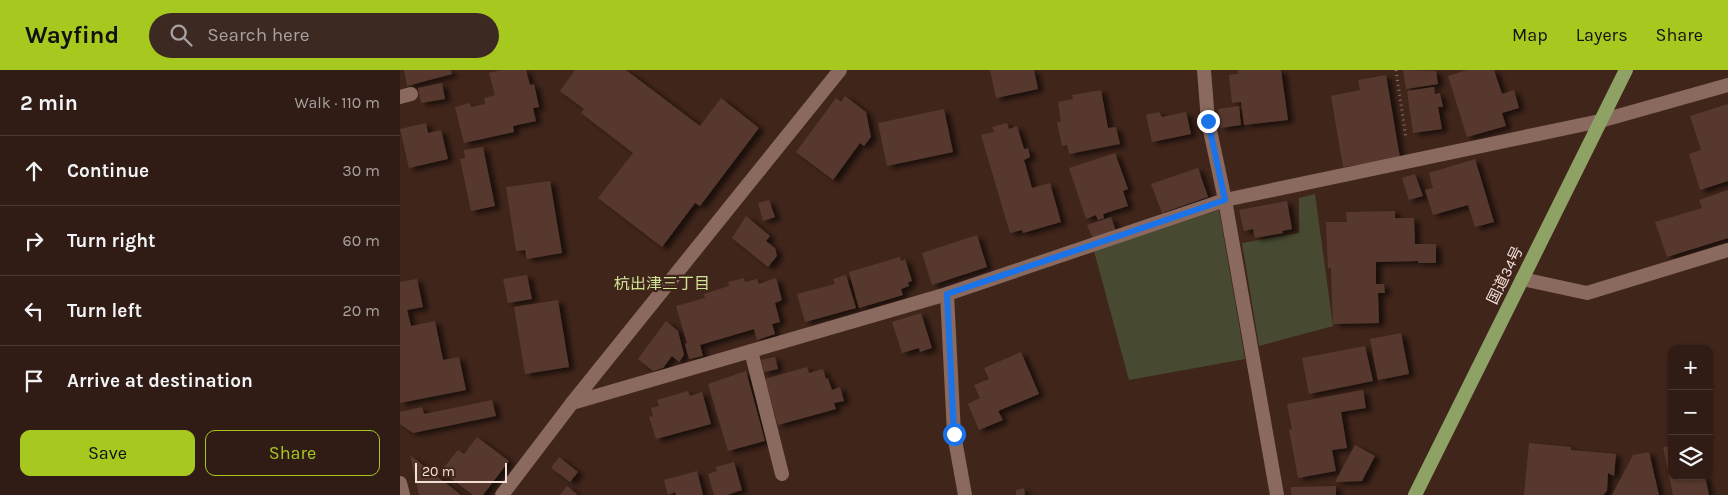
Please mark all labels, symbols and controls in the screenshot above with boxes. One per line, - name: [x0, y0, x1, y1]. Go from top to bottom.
- search box: [149, 13, 499, 58]
- text: Wayfind: [25, 21, 119, 49]
- icon: search: [167, 21, 195, 49]
- text: Search here: [207, 24, 309, 46]
- text: Map: [1512, 24, 1548, 46]
- text: Layers: [1576, 24, 1628, 46]
- text: Share: [1656, 24, 1703, 46]
- text: 2 min: [20, 91, 78, 115]
- text: Walk · 110 m: [295, 93, 380, 112]
- route end: [1197, 110, 1220, 133]
- icon: ahead: [20, 157, 48, 185]
- text: Continue: [67, 160, 149, 182]
- text: 30 m: [342, 161, 380, 180]
- icon: right: [20, 227, 48, 255]
- text: Turn right: [67, 230, 156, 252]
- text: 60 m: [343, 231, 380, 250]
- street label: 国道34号: [1483, 243, 1527, 307]
- district label: 杭出津三丁目: [614, 274, 710, 293]
- icon: left: [20, 297, 48, 325]
- text: Turn left: [67, 300, 142, 322]
- text: 20 m: [342, 301, 380, 320]
- map controls: [1668, 345, 1713, 480]
- button: +: [1668, 345, 1713, 390]
- icon: arrive: [20, 367, 48, 395]
- text: Arrive at destination: [67, 370, 253, 392]
- button: −: [1668, 390, 1713, 435]
- route start: [943, 423, 966, 446]
- button: Save: [20, 430, 195, 476]
- button: Share: [205, 430, 380, 476]
- button: layers: [1668, 435, 1713, 480]
- scale bar: [415, 460, 508, 483]
- text: 20 m: [422, 463, 455, 480]

